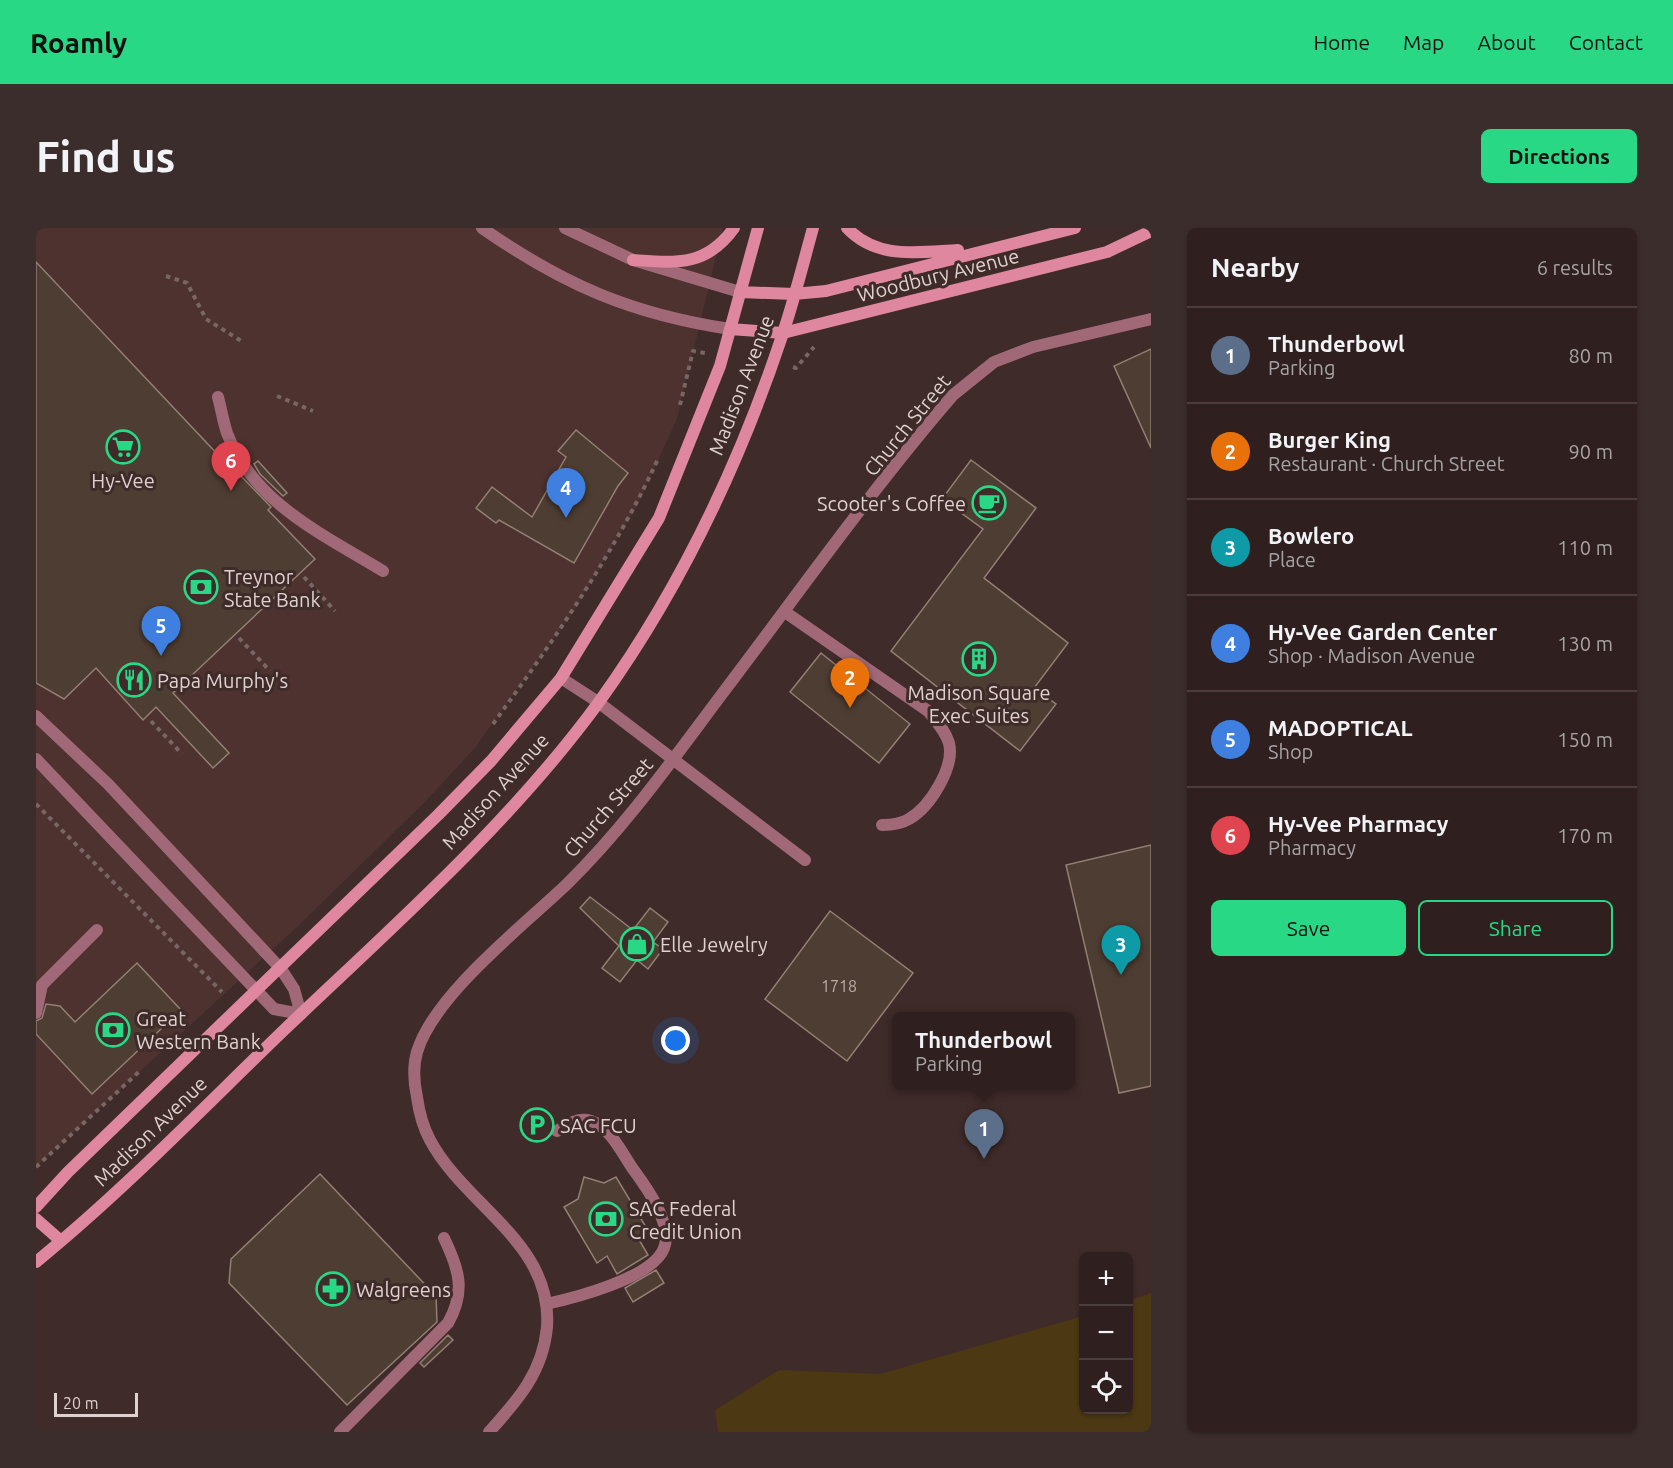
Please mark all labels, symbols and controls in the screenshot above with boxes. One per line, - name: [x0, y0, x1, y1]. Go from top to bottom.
- text: Roamly: [30, 27, 127, 58]
- text: Home: [1313, 30, 1370, 54]
- text: Map: [1403, 30, 1444, 54]
- text: About: [1477, 30, 1536, 54]
- text: Contact: [1569, 30, 1643, 54]
- button: Directions: [1481, 129, 1637, 183]
- text: Find us: [36, 133, 175, 180]
- street label: Woodbury Avenue: [855, 244, 1021, 306]
- text: Nearby: [1211, 253, 1299, 282]
- text: 6 results: [1537, 256, 1613, 279]
- street label: Madison Avenue: [704, 312, 778, 458]
- text: Thunderbowl: [1268, 331, 1405, 356]
- text: 1: [1225, 344, 1236, 367]
- text: 80 m: [1569, 344, 1613, 367]
- text: Parking: [1268, 356, 1336, 379]
- street label: Church Street: [859, 370, 955, 480]
- text: Burger King: [1268, 427, 1391, 452]
- supermarket icon: Hy-Vee: [105, 429, 141, 465]
- text: 2: [1225, 440, 1236, 463]
- text: 90 m: [1569, 440, 1613, 463]
- pin: 6: [212, 442, 250, 491]
- text: Restaurant · Church Street: [1268, 452, 1505, 475]
- pin: 4: [546, 468, 586, 518]
- place label: Hy-Vee: [91, 469, 155, 492]
- cafe icon: Scooter's Coffee: [971, 485, 1007, 521]
- place label: Scooter's Coffee: [817, 492, 966, 515]
- text: Bowlero: [1268, 523, 1354, 548]
- text: 3: [1225, 536, 1236, 559]
- text: 110 m: [1557, 536, 1613, 559]
- text: Place: [1268, 548, 1316, 571]
- place label: Treynor State Bank: [224, 565, 321, 611]
- bank icon: Treynor State Bank: [183, 569, 219, 605]
- pin: 5: [142, 606, 180, 656]
- text: Hy-Vee Garden Center: [1268, 619, 1497, 644]
- text: 4: [1225, 632, 1236, 655]
- text: 130 m: [1557, 632, 1613, 655]
- building icon: Madison Square Exec Suites: [961, 641, 997, 677]
- text: Shop · Madison Avenue: [1268, 644, 1475, 667]
- pin: 2: [830, 658, 870, 708]
- restaurant icon: Papa Murphy's: [116, 662, 152, 698]
- place label: Papa Murphy's: [157, 669, 288, 692]
- place label: Madison Square Exec Suites: [907, 681, 1051, 727]
- text: MADOPTICAL: [1268, 715, 1413, 740]
- street label: Madison Avenue: [437, 728, 553, 854]
- text: 5: [1225, 728, 1236, 751]
- text: 150 m: [1557, 728, 1613, 751]
- text: Shop: [1268, 740, 1313, 763]
- street label: Church Street: [559, 753, 657, 861]
- text: Hy-Vee Pharmacy: [1268, 811, 1449, 836]
- text: 6: [1225, 824, 1236, 847]
- text: 170 m: [1557, 824, 1613, 847]
- text: Pharmacy: [1268, 836, 1356, 859]
- button: Save: [1211, 900, 1406, 956]
- button: Share: [1418, 900, 1613, 956]
- shop icon: Elle Jewelry: [619, 926, 655, 962]
- pin: 3: [1102, 926, 1140, 975]
- place label: Elle Jewelry: [660, 933, 768, 956]
- house number: 1718: [821, 977, 857, 995]
- place label: Great Western Bank: [136, 1007, 261, 1053]
- bank icon: Great Western Bank: [95, 1012, 131, 1048]
- popup: [892, 1012, 1075, 1090]
- your location: [661, 1026, 690, 1055]
- text: Thunderbowl: [915, 1027, 1052, 1052]
- text: Parking: [915, 1052, 983, 1075]
- street label: Madison Avenue: [89, 1071, 211, 1191]
- parking icon: SAC FCU: [519, 1107, 555, 1143]
- pin: 1: [964, 1110, 1004, 1159]
- place label: SAC FCU: [560, 1114, 637, 1137]
- place label: SAC Federal Credit Union: [629, 1197, 742, 1243]
- bank icon: SAC Federal Credit Union: [588, 1201, 624, 1237]
- map controls: [1079, 1252, 1133, 1414]
- button: +: [1079, 1252, 1133, 1306]
- pharmacy icon: Walgreens: [315, 1271, 351, 1307]
- place label: Walgreens: [356, 1278, 451, 1301]
- button: −: [1079, 1306, 1133, 1360]
- button: locate: [1079, 1360, 1133, 1414]
- scale bar: [54, 1390, 138, 1418]
- text: 20 m: [63, 1394, 99, 1412]

